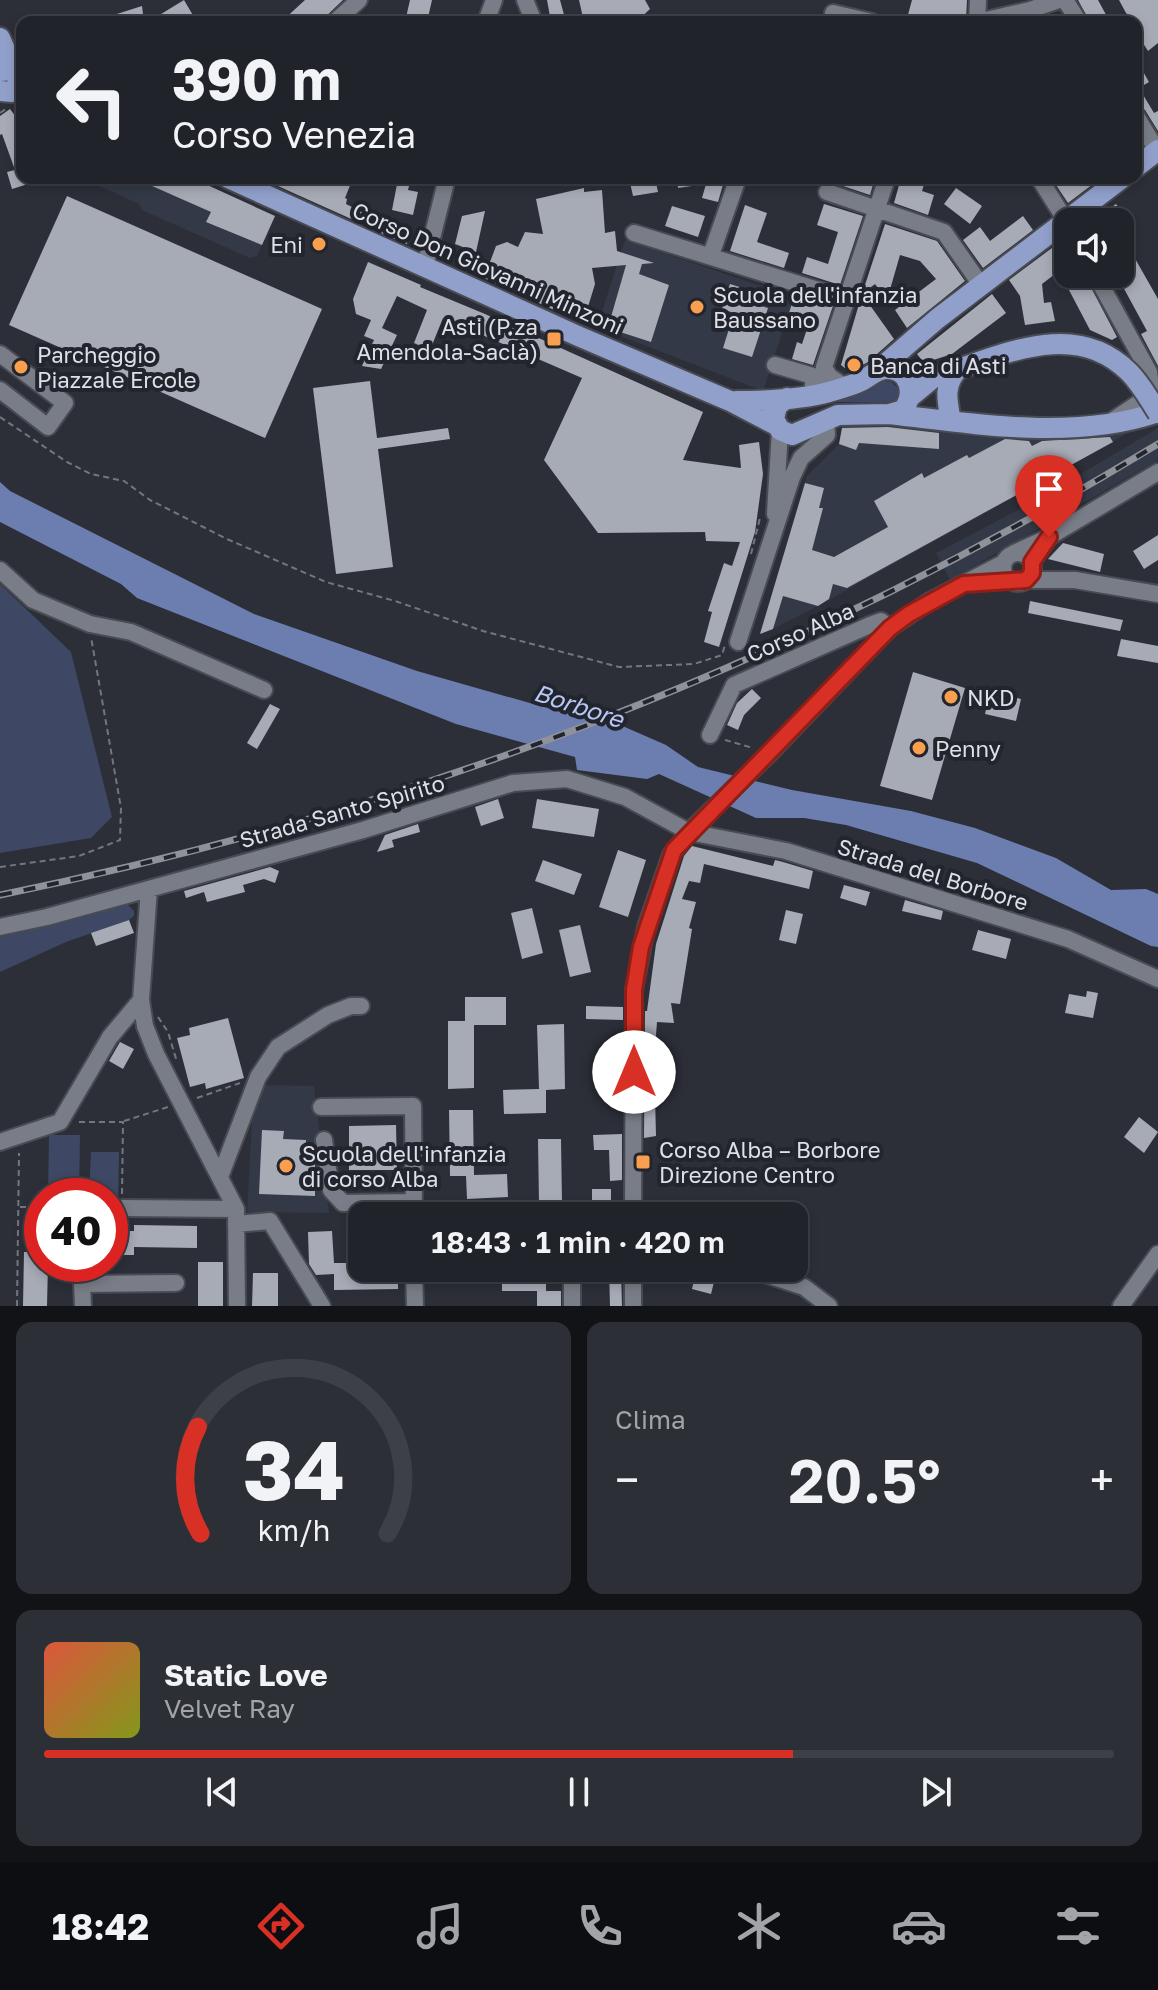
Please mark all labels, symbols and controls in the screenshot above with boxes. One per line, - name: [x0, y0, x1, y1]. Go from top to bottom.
- text: 390 m: [172, 45, 341, 112]
- icon: left: [40, 48, 144, 152]
- text: Corso Venezia: [172, 113, 416, 156]
- street label: Corso Don Giovanni Minzoni: [348, 196, 628, 340]
- map controls: [1054, 208, 1134, 288]
- button: sound: [1054, 208, 1134, 288]
- place label: Eni: [270, 231, 303, 258]
- marker: Eni: [310, 235, 328, 253]
- place label: Scuola dell'infanzia Baussano: [713, 281, 917, 333]
- marker: Scuola dell'infanzia Baussano: [688, 298, 706, 316]
- place label: Asti (P.za Amendola-Saclà): [357, 313, 538, 365]
- marker: Asti (P.za Amendola-Saclà): [545, 330, 563, 348]
- place label: Parcheggio Piazzale Ercole: [37, 341, 196, 393]
- place label: Banca di Asti: [870, 352, 1007, 379]
- marker: Banca di Asti: [845, 356, 863, 374]
- marker: Parcheggio Piazzale Ercole: [12, 358, 30, 376]
- pin: [1015, 455, 1083, 537]
- icon: arrive: [1027, 467, 1071, 511]
- street label: Corso Alba: [742, 596, 858, 668]
- water label: Borbore: [531, 677, 629, 734]
- place label: NKD: [967, 684, 1014, 711]
- marker: NKD: [942, 688, 960, 706]
- place label: Penny: [935, 735, 1001, 762]
- marker: Penny: [910, 739, 928, 757]
- street label: Strada Santo Spirito: [236, 769, 448, 853]
- street label: Strada del Borbore: [834, 832, 1032, 916]
- position arrow: [592, 1030, 676, 1114]
- place label: Corso Alba – Borbore Direzione Centro: [659, 1136, 880, 1188]
- place label: Scuola dell'infanzia di corso Alba: [302, 1140, 506, 1192]
- marker: Corso Alba – Borbore Direzione Centro: [634, 1153, 652, 1171]
- marker: Scuola dell'infanzia di corso Alba: [277, 1157, 295, 1175]
- speed limit sign: 40: [24, 1178, 128, 1282]
- text: 18:43 · 1 min · 420 m: [431, 1224, 725, 1260]
- text: Clima: [615, 1404, 686, 1435]
- text: 34: [242, 1418, 345, 1518]
- text: 20.5°: [788, 1444, 941, 1516]
- text: −: [615, 1453, 639, 1506]
- text: +: [1090, 1453, 1114, 1506]
- text: km/h: [257, 1513, 330, 1547]
- text: Static Love: [164, 1657, 328, 1693]
- text: Velvet Ray: [164, 1693, 295, 1724]
- icon: previous: [200, 1770, 244, 1814]
- icon: pause: [557, 1770, 601, 1814]
- icon: next: [914, 1770, 958, 1814]
- icon: directions: [253, 1898, 309, 1954]
- icon: music: [412, 1898, 468, 1954]
- icon: phone: [572, 1898, 628, 1954]
- icon: climate: [731, 1898, 787, 1954]
- icon: car: [891, 1898, 947, 1954]
- icon: filters: [1050, 1898, 1106, 1954]
- text: 18:42: [52, 1905, 149, 1948]

